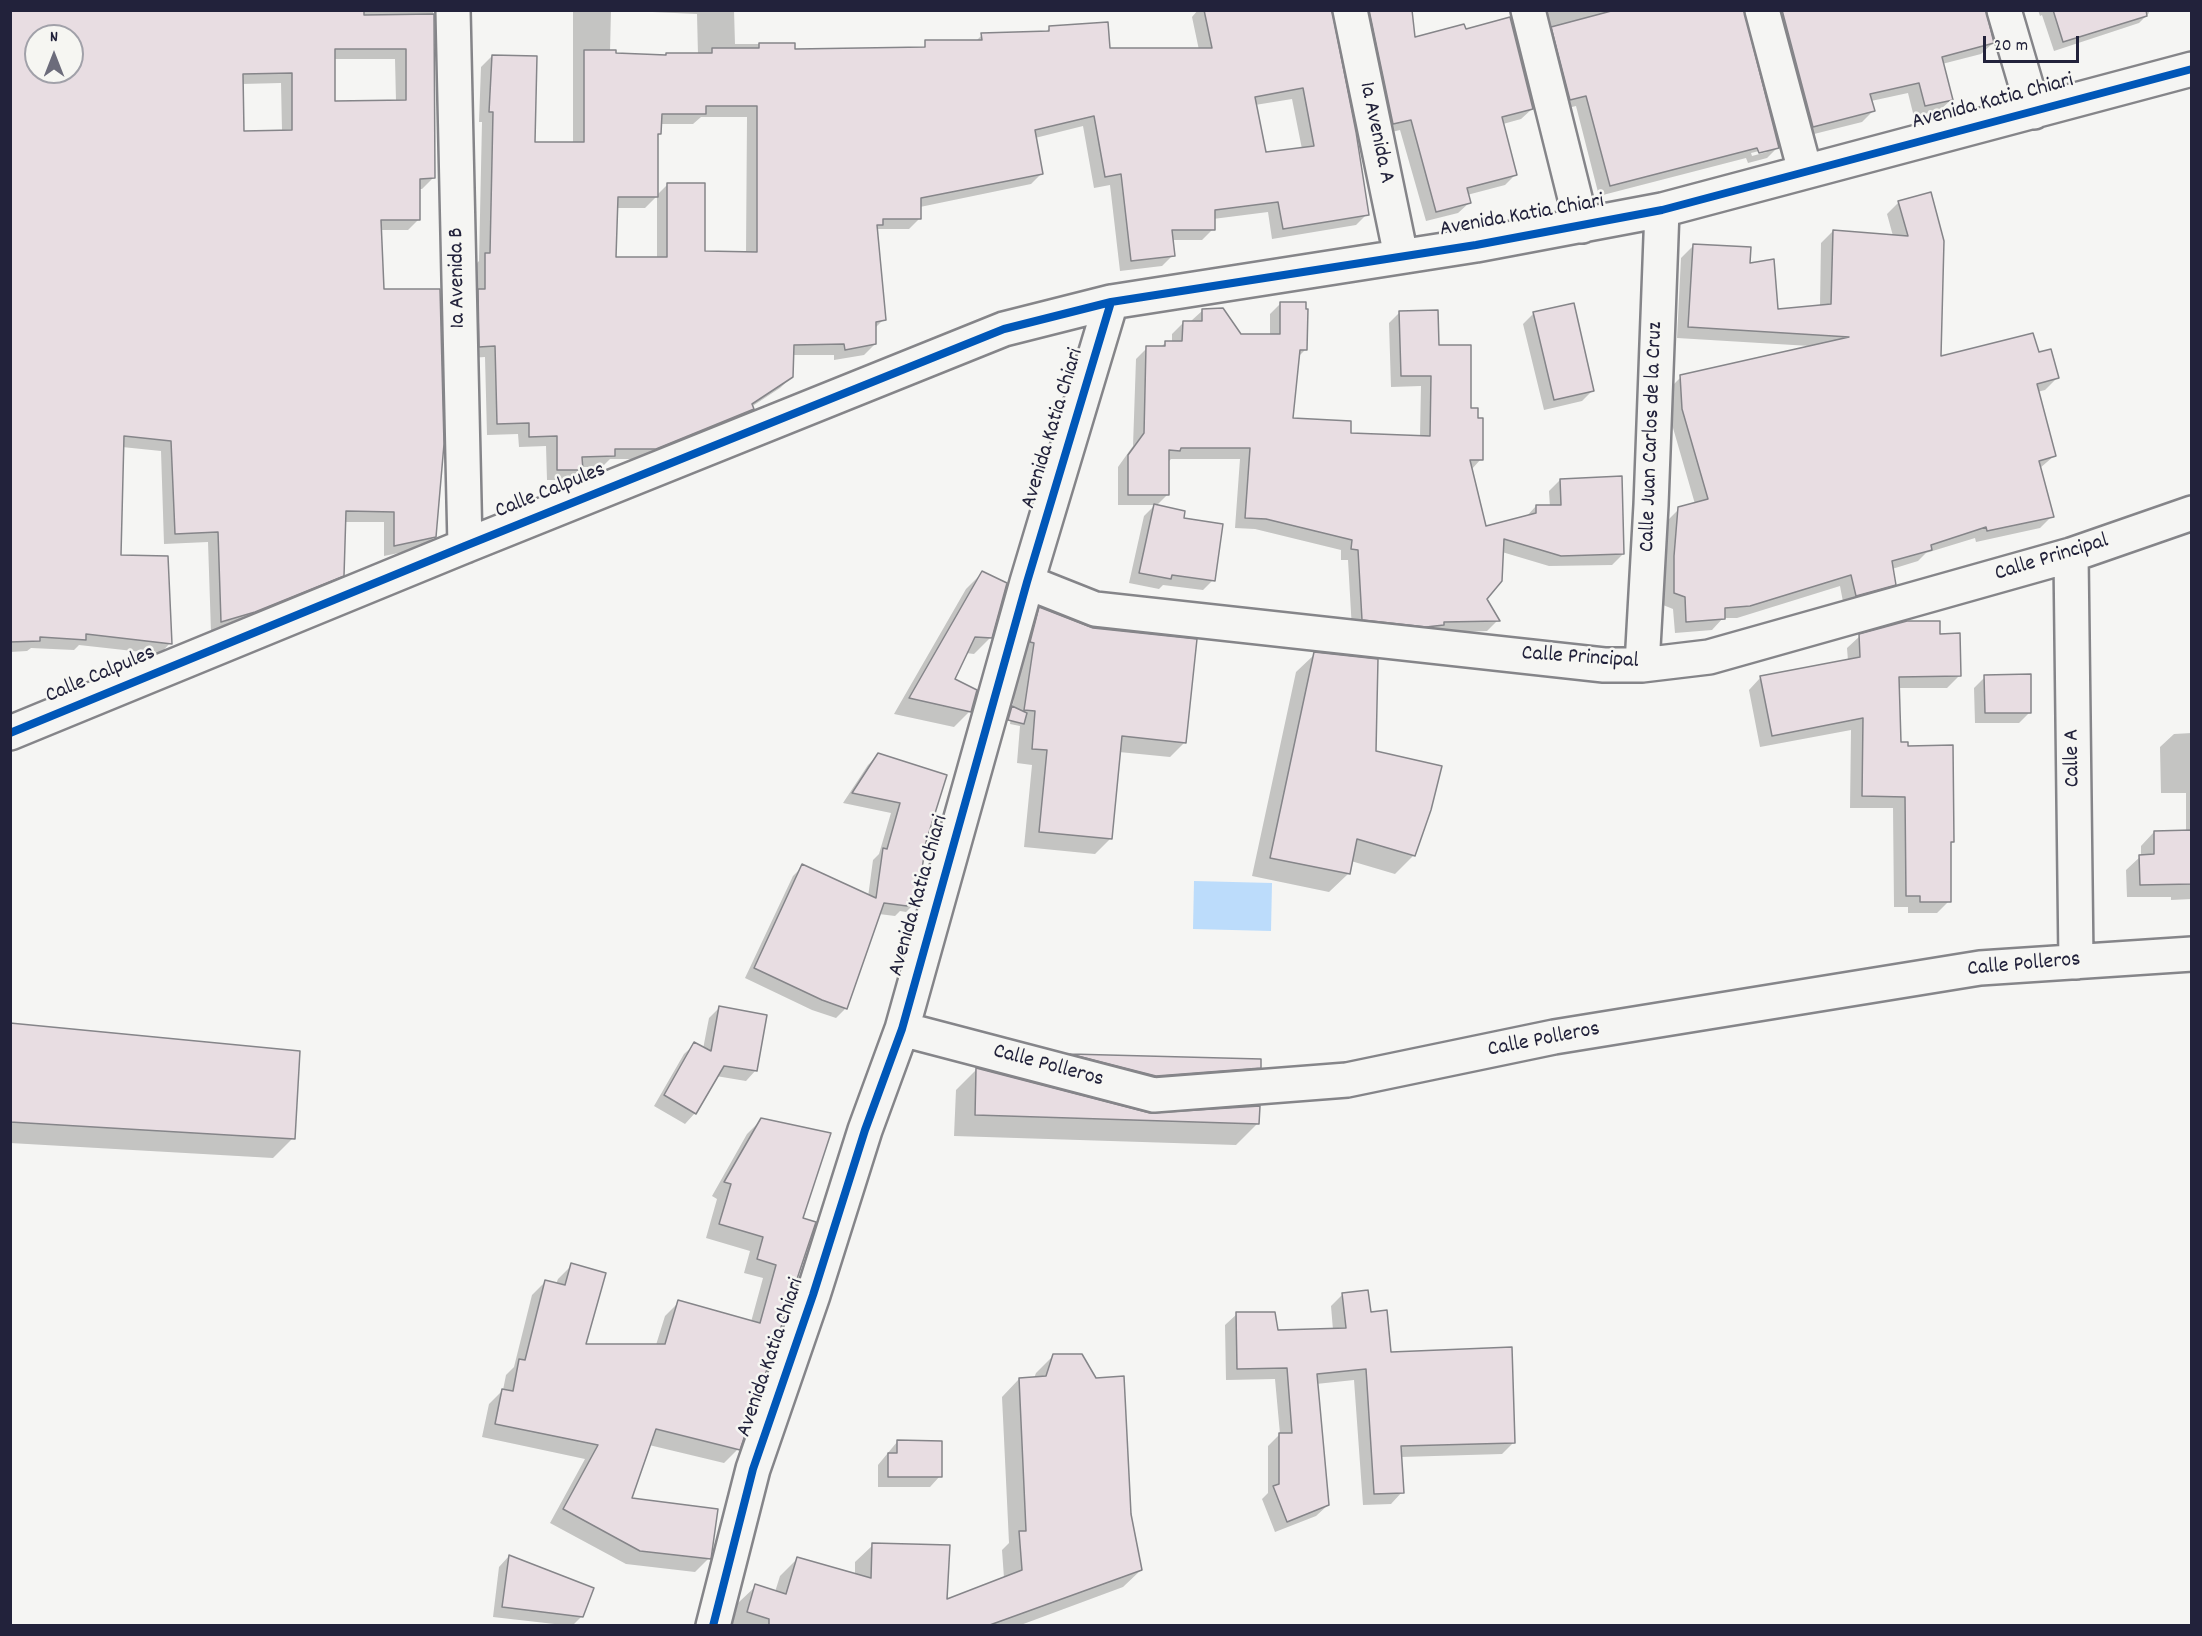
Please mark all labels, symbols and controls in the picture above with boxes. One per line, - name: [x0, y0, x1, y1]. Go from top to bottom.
- north arrow: [24, 24, 84, 84]
- scale bar: [1986, 24, 2082, 62]
- text: N: [50, 26, 58, 49]
- text: 20 m: [1994, 34, 2028, 59]
- street label: Avenida Katia Chiari: [1909, 69, 2077, 137]
- street label: 1a Avenida A: [1351, 80, 1399, 186]
- street label: Avenida Katia Chiari: [1438, 190, 1606, 244]
- street label: 1a Avenida B: [445, 227, 473, 329]
- street label: Calle Juan Carlos de la Cruz: [1636, 321, 1670, 553]
- street label: Avenida Katia Chiari: [1017, 346, 1091, 512]
- street label: Calle Calpules: [492, 458, 610, 526]
- street label: Calle Principal: [1992, 529, 2112, 589]
- street label: Calle Calpules: [42, 641, 160, 711]
- street label: Calle Principal: [1521, 642, 1639, 676]
- street label: Calle A: [2060, 729, 2088, 787]
- street label: Avenida Katia Chiari: [884, 812, 956, 980]
- street label: Calle Polleros: [1966, 948, 2082, 984]
- street label: Calle Polleros: [1486, 1017, 1602, 1065]
- street label: Calle Polleros: [990, 1040, 1106, 1094]
- street label: Avenida Katia Chiari: [732, 1275, 812, 1441]

